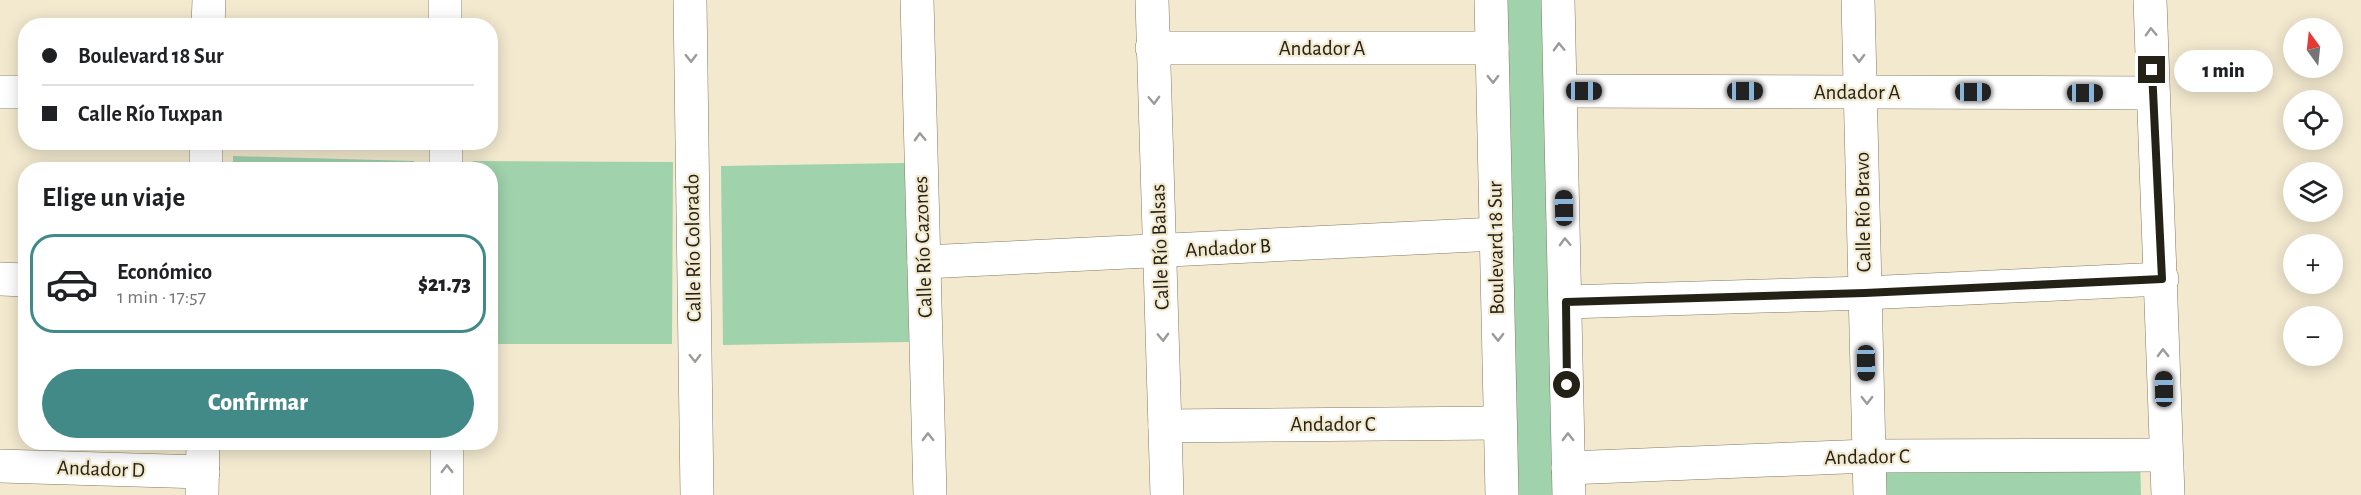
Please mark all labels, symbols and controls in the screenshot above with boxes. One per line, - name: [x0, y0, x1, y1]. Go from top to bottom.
- north arrow: [2283, 18, 2343, 78]
- map controls: [2283, 18, 2343, 366]
- one-way arrow: [2145, 27, 2157, 36]
- street label: Andador A: [1279, 38, 1365, 59]
- one-way arrow: [1553, 42, 1566, 51]
- text: Boulevard 18 Sur: [78, 45, 224, 67]
- callout: 1 min: [2173, 49, 2272, 91]
- one-way arrow: [684, 54, 697, 63]
- one-way arrow: [1853, 54, 1866, 63]
- route end: [2138, 56, 2165, 83]
- text: 1 min: [2202, 61, 2245, 81]
- one-way arrow: [1486, 75, 1499, 84]
- car: [1566, 82, 1602, 100]
- car: [1727, 82, 1763, 100]
- street label: Andador A: [1814, 82, 1900, 103]
- car: [1955, 83, 1991, 101]
- car: [2067, 84, 2103, 102]
- button: locate: [2283, 90, 2343, 150]
- one-way arrow: [1148, 96, 1161, 105]
- text: Calle Río Tuxpan: [78, 103, 223, 125]
- one-way arrow: [914, 132, 927, 141]
- street label: Calle Río Bravo: [1851, 152, 1875, 272]
- button: layers: [2283, 162, 2343, 222]
- street label: Calle Río Colorado: [681, 174, 705, 322]
- street label: Calle Río Cazones: [910, 176, 936, 318]
- street label: Boulevard 18 Sur: [1484, 181, 1508, 315]
- text: Elige un viaje: [42, 184, 185, 211]
- street label: Calle Río Balsas: [1147, 184, 1173, 310]
- car: [1555, 190, 1573, 226]
- button: +: [2283, 234, 2343, 294]
- street label: Andador B: [1185, 235, 1271, 261]
- one-way arrow: [1558, 237, 1571, 246]
- icon: car: [45, 257, 99, 311]
- text: Económico: [117, 261, 212, 283]
- text: $21.73: [418, 273, 471, 295]
- text: 1 min · 17:57: [117, 287, 206, 307]
- button: −: [2283, 306, 2343, 366]
- one-way arrow: [1156, 333, 1169, 342]
- one-way arrow: [1492, 333, 1504, 342]
- car: [1857, 345, 1875, 381]
- one-way arrow: [2157, 348, 2169, 357]
- one-way arrow: [689, 354, 701, 363]
- button: Confirmar: [42, 369, 474, 438]
- route start: [1553, 371, 1580, 398]
- car: [2155, 371, 2173, 407]
- one-way arrow: [1861, 396, 1874, 405]
- street label: Andador C: [1290, 414, 1376, 435]
- one-way arrow: [922, 432, 935, 441]
- one-way arrow: [1561, 432, 1574, 441]
- street label: Andador C: [1824, 446, 1910, 468]
- street label: Andador D: [57, 457, 145, 481]
- one-way arrow: [441, 464, 453, 473]

